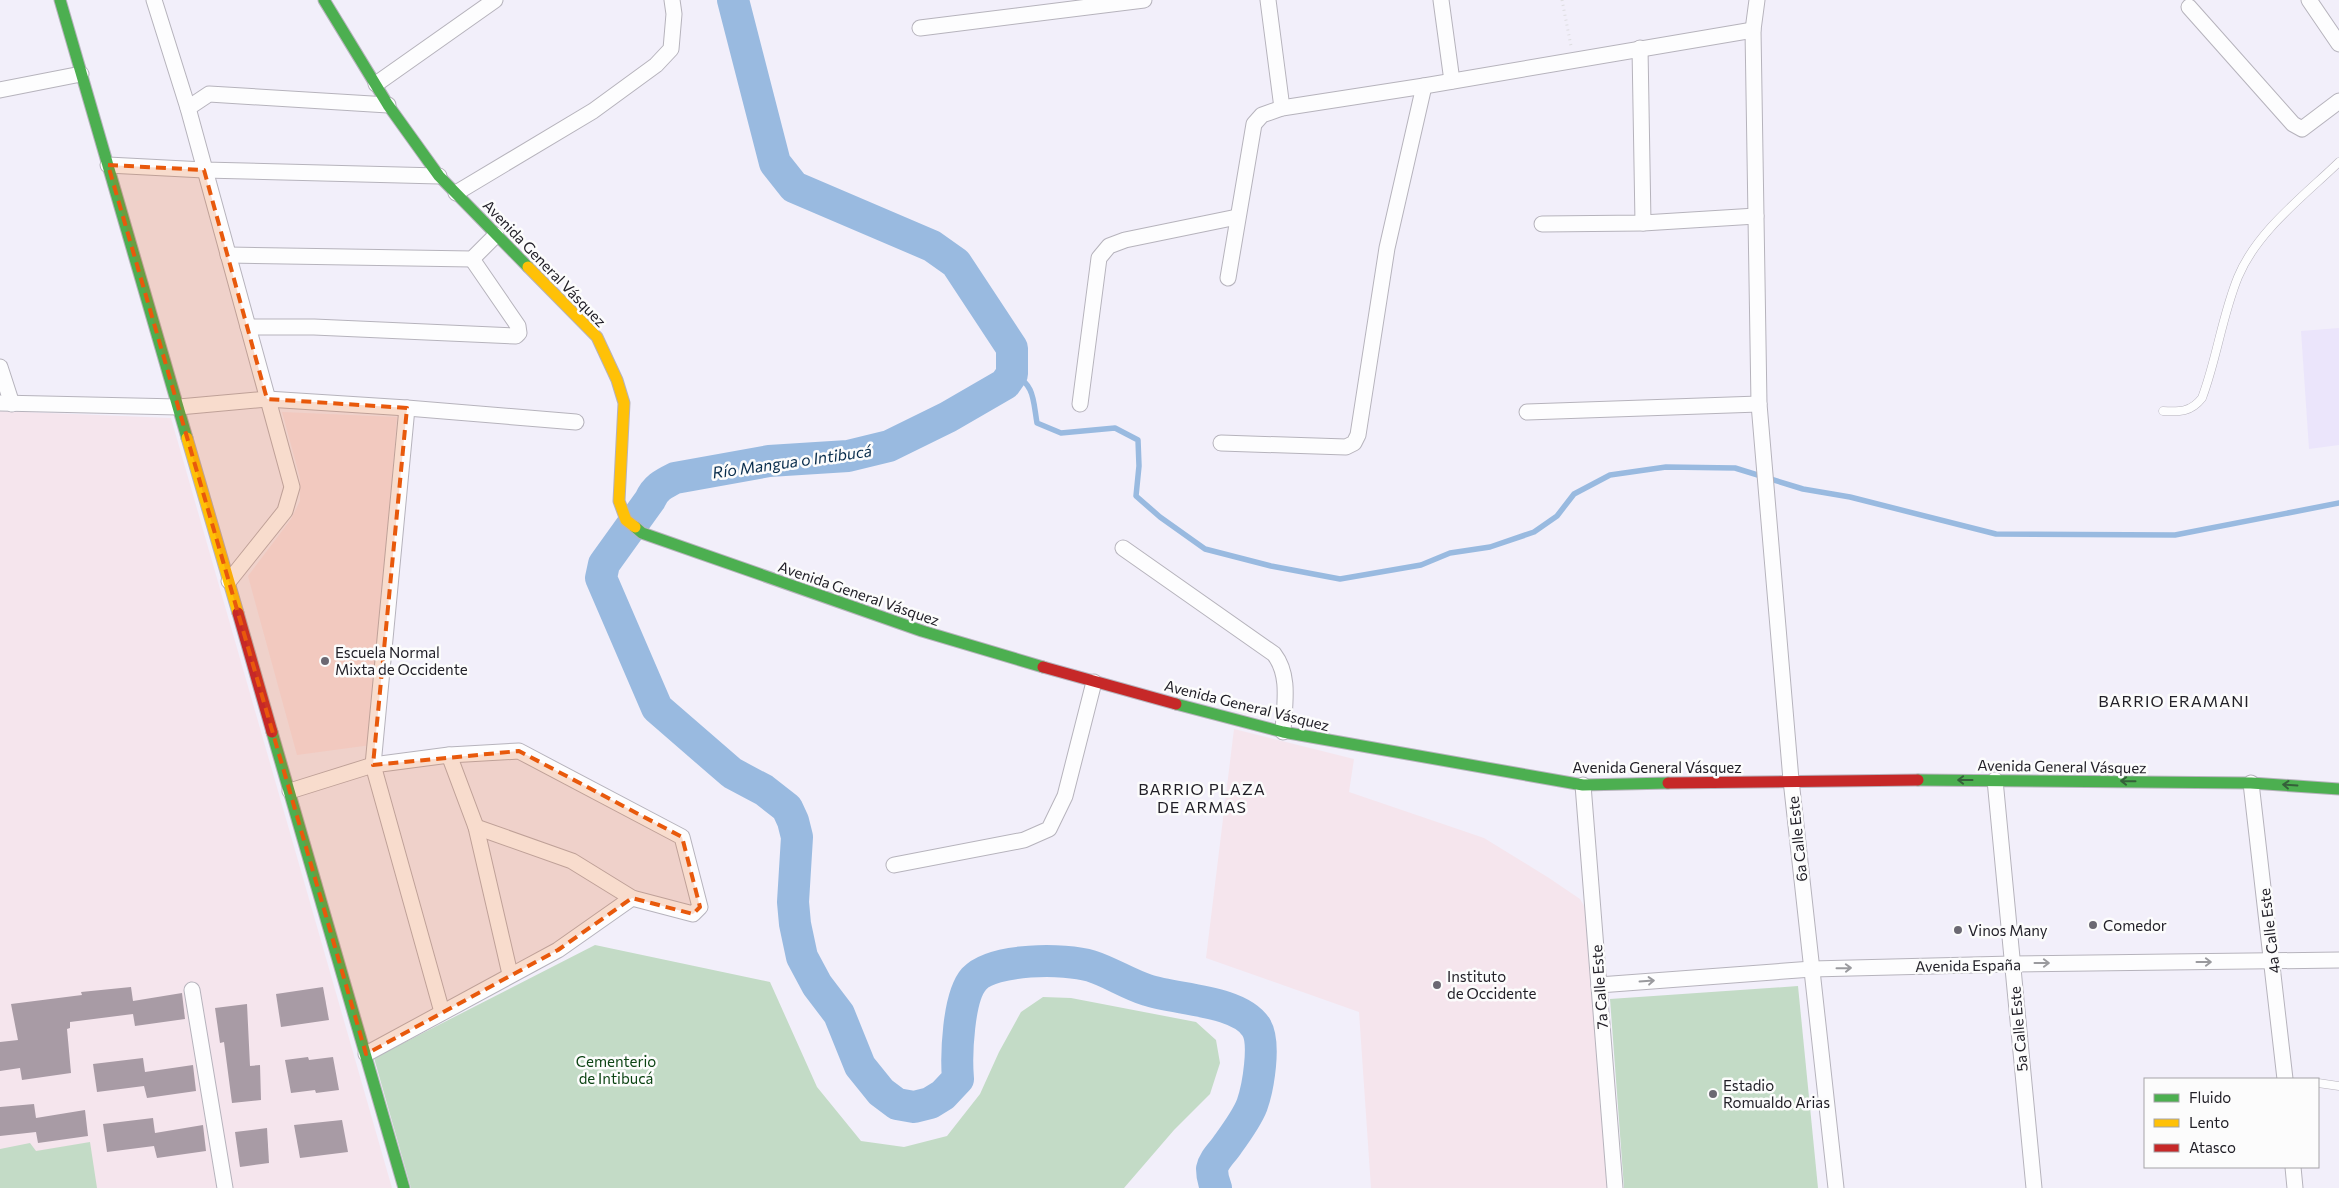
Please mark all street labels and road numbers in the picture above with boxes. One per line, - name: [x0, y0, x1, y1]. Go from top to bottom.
- street label: Avenida General Vásquez: [480, 196, 610, 330]
- street label: Avenida General Vásquez: [776, 557, 942, 629]
- street label: Avenida General Vásquez: [1163, 676, 1331, 734]
- street label: Avenida General Vásquez: [1977, 756, 2147, 776]
- street label: Avenida General Vásquez: [1572, 758, 1742, 776]
- street label: 6a Calle Este: [1784, 795, 1810, 883]
- street label: 4a Calle Este: [2255, 887, 2283, 975]
- street label: 7a Calle Este: [1587, 944, 1611, 1030]
- street label: Avenida España: [1915, 955, 2021, 975]
- street label: 5a Calle Este: [2005, 986, 2031, 1072]

